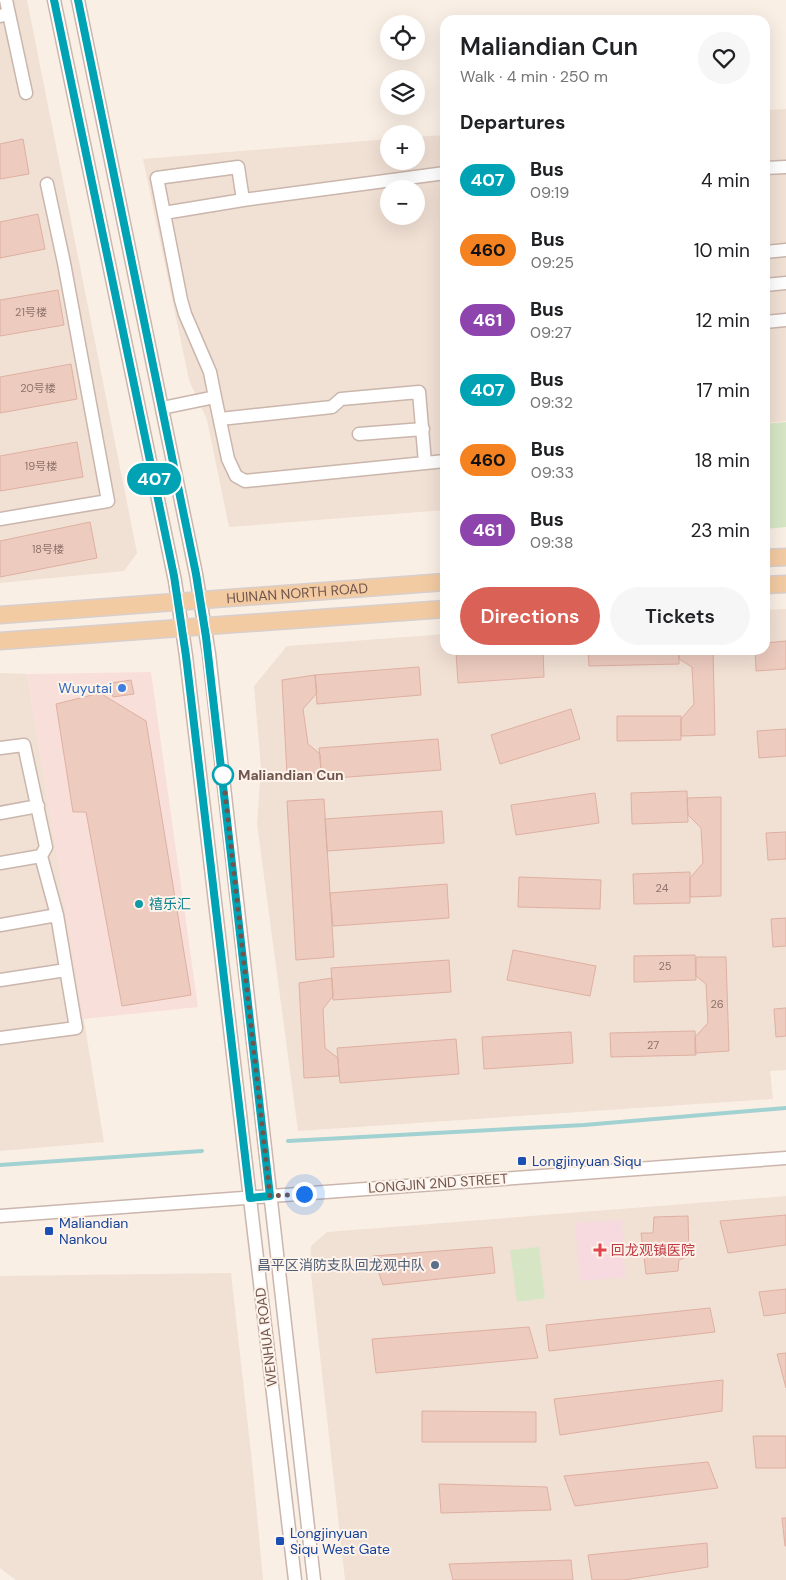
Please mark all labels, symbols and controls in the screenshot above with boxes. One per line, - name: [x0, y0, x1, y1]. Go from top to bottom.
- map controls: [380, 15, 425, 225]
- button: locate: [380, 15, 425, 60]
- text: Maliandian Cun: [460, 31, 638, 62]
- button: heart: [698, 32, 750, 84]
- text: Walk · 4 min · 250 m: [460, 66, 608, 87]
- button: layers: [380, 70, 425, 115]
- text: Departures: [460, 110, 565, 135]
- button: +: [380, 125, 425, 170]
- text: Bus: [530, 157, 564, 182]
- text: 407: [471, 168, 504, 192]
- text: 4 min: [701, 168, 750, 193]
- button: −: [380, 180, 425, 225]
- text: 09:19: [530, 182, 569, 203]
- text: Bus: [531, 227, 565, 252]
- text: 460: [470, 238, 506, 262]
- text: 10 min: [694, 238, 750, 263]
- text: 09:25: [531, 252, 574, 273]
- text: Bus: [530, 297, 564, 322]
- house number: 21号楼: [15, 305, 47, 319]
- text: 461: [473, 308, 502, 332]
- text: 12 min: [696, 308, 750, 333]
- text: 09:27: [530, 322, 572, 343]
- text: Bus: [530, 367, 564, 392]
- text: 407: [471, 378, 504, 402]
- text: 17 min: [696, 378, 750, 403]
- house number: 20号楼: [20, 381, 56, 395]
- text: 09:32: [530, 392, 573, 413]
- text: Bus: [531, 437, 565, 462]
- text: 460: [470, 448, 506, 472]
- text: 18 min: [695, 448, 750, 473]
- house number: 19号楼: [25, 459, 57, 473]
- text: 09:33: [531, 462, 574, 483]
- line badge: 407: [125, 463, 183, 495]
- text: 407: [137, 467, 171, 491]
- text: Bus: [530, 507, 564, 532]
- text: 461: [473, 518, 502, 542]
- text: 23 min: [690, 518, 750, 543]
- text: 09:38: [530, 532, 573, 553]
- house number: 18号楼: [32, 542, 64, 556]
- street label: HUINAN NORTH ROAD: [226, 579, 369, 607]
- button: Directions: [460, 587, 600, 645]
- button: Tickets: [610, 587, 750, 645]
- place label: Wuyutai: [58, 679, 112, 697]
- marker: Wuyutai: [116, 682, 128, 694]
- marker: Maliandian Cun: [212, 764, 234, 786]
- place label: Maliandian Cun: [238, 766, 344, 784]
- house number: 24: [656, 881, 669, 895]
- place label: 禧乐汇: [149, 895, 191, 913]
- marker: 禧乐汇: [133, 898, 145, 910]
- house number: 25: [658, 959, 672, 973]
- house number: 26: [710, 997, 724, 1011]
- house number: 27: [647, 1038, 659, 1052]
- place label: Longjinyuan Siqu: [532, 1152, 642, 1170]
- marker: Longjinyuan Siqu: [516, 1155, 528, 1167]
- street label: LONGJIN 2ND STREET: [367, 1169, 509, 1197]
- your location: [292, 1182, 317, 1207]
- place label: Maliandian Nankou: [59, 1214, 128, 1248]
- marker: Maliandian Nankou: [43, 1225, 55, 1237]
- place label: 回龙观镇医院: [611, 1241, 695, 1259]
- marker: 回龙观镇医院: [593, 1243, 607, 1257]
- place label: 昌平区消防支队回龙观中队: [257, 1256, 425, 1274]
- marker: 昌平区消防支队回龙观中队: [429, 1259, 441, 1271]
- street label: WENHUA ROAD: [251, 1286, 281, 1388]
- place label: Longjinyuan Siqu West Gate: [290, 1524, 390, 1558]
- marker: Longjinyuan Siqu West Gate: [274, 1535, 286, 1547]

